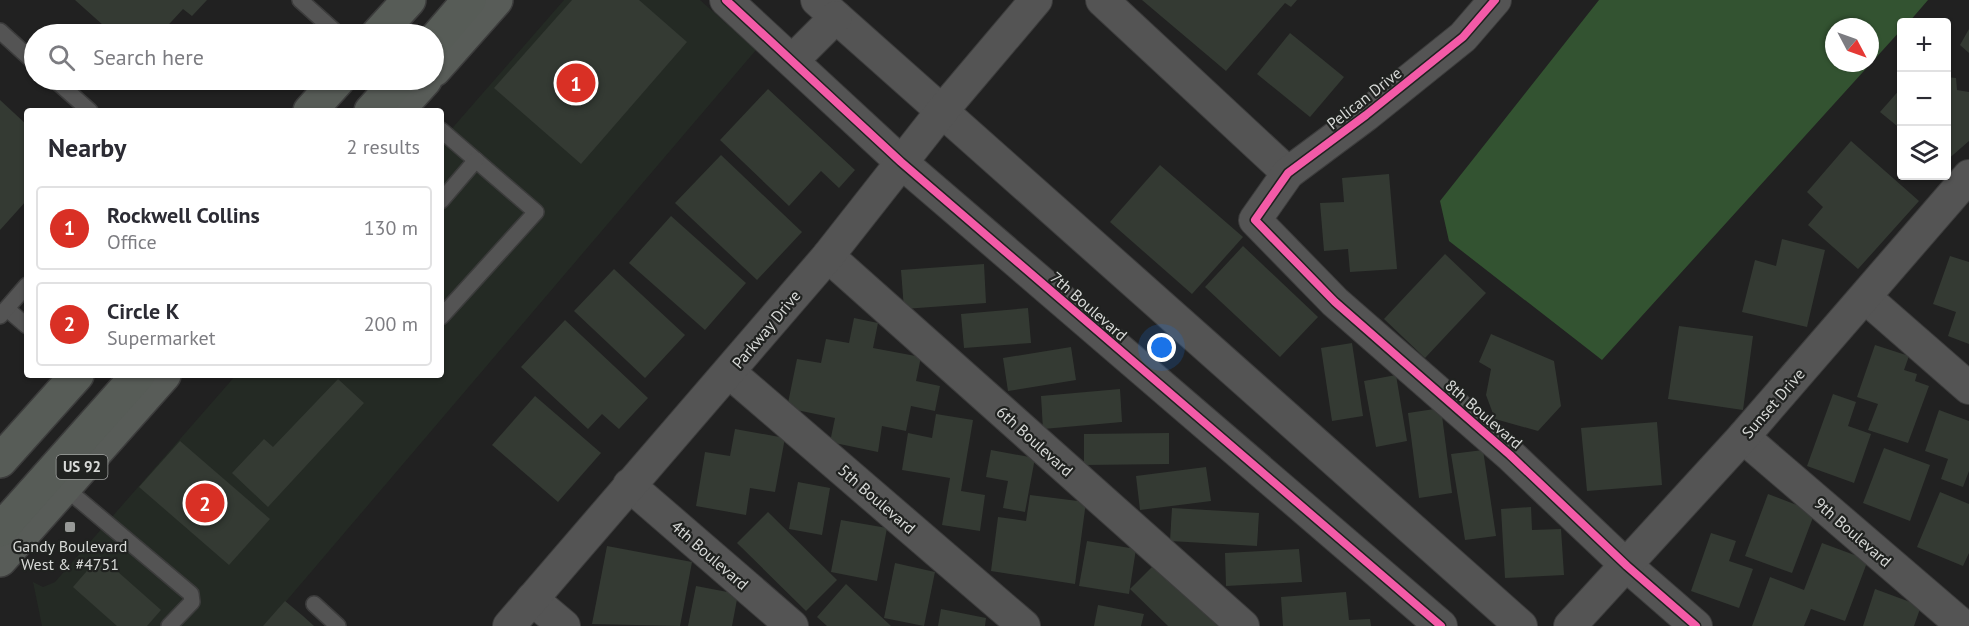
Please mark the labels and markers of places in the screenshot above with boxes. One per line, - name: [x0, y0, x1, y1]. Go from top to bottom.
- pin: 1: [556, 60, 596, 106]
- pin: 2: [186, 480, 224, 526]
- marker: Gandy Boulevard West & #4751: [63, 520, 77, 534]
- place label: Gandy Boulevard West & #4751: [13, 536, 127, 574]

